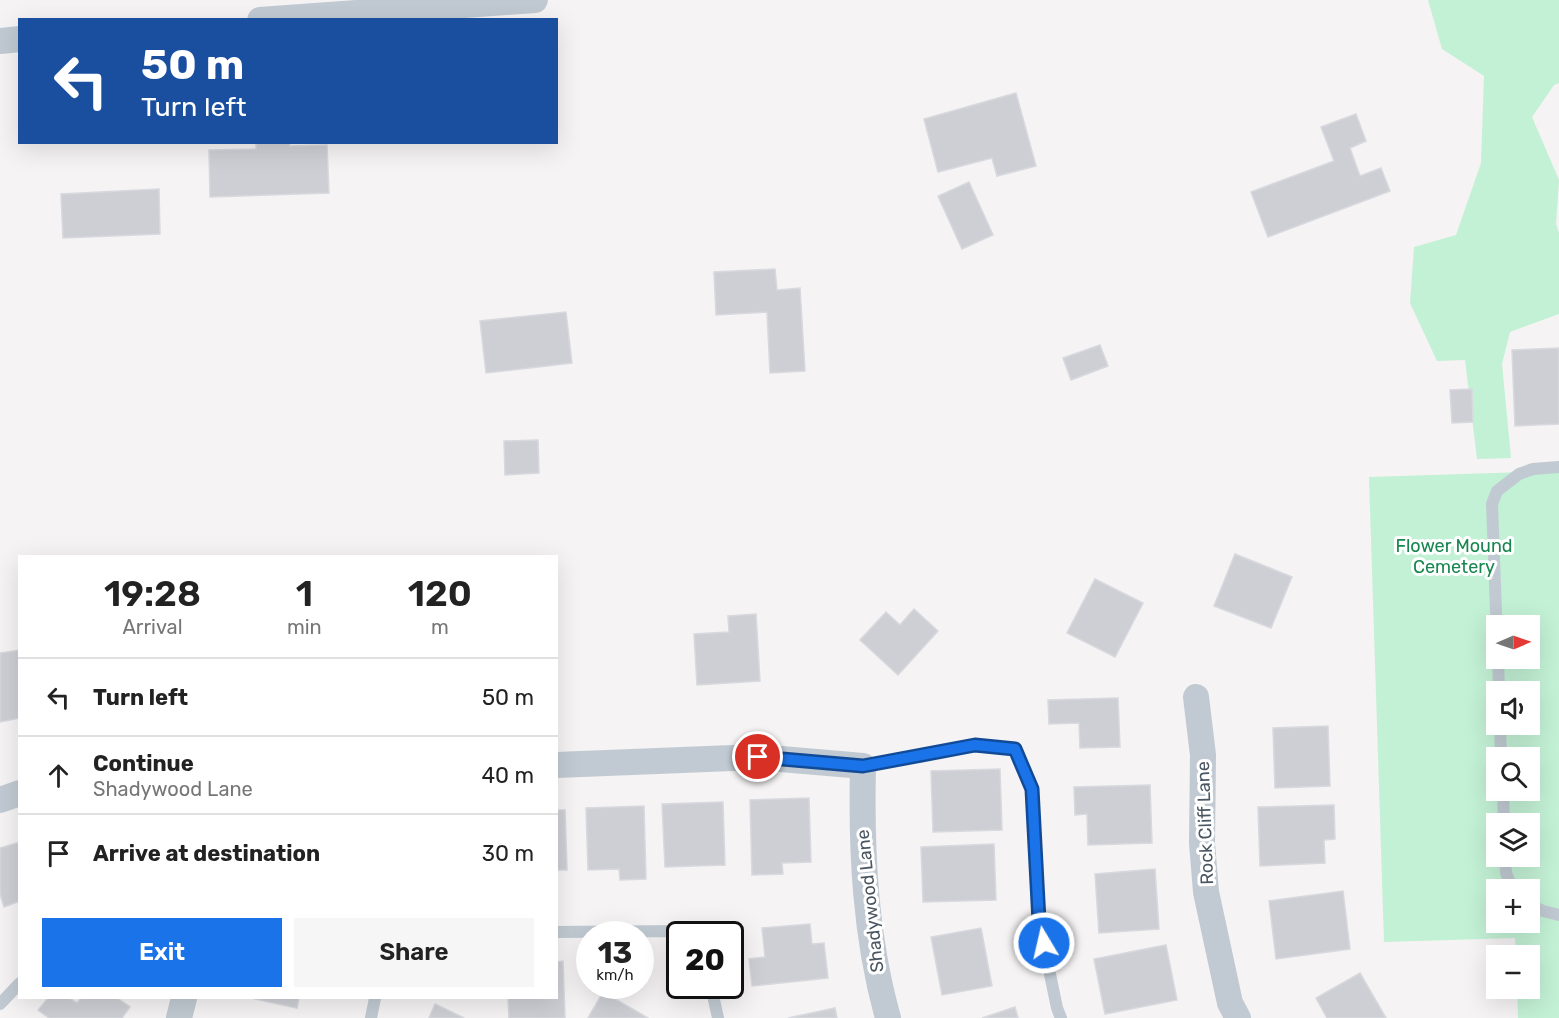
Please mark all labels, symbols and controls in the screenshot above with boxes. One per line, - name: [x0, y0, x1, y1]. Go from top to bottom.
- text: 50 m: [141, 40, 244, 90]
- icon: left: [42, 42, 120, 120]
- text: Turn left: [141, 91, 246, 123]
- park label: Flower Mound Cemetery: [1395, 535, 1513, 578]
- text: 19:28: [104, 572, 201, 615]
- text: 1: [296, 572, 313, 615]
- text: 120: [408, 572, 472, 615]
- text: Arrival: [122, 615, 183, 639]
- text: min: [287, 615, 322, 639]
- text: m: [431, 615, 449, 639]
- north arrow: [1486, 615, 1540, 669]
- map controls: [1486, 615, 1540, 999]
- icon: left: [42, 681, 75, 714]
- button: sound: [1486, 681, 1540, 735]
- text: Turn left: [93, 684, 188, 711]
- text: 50 m: [482, 684, 534, 711]
- pin: [732, 731, 783, 782]
- icon: arrive: [741, 740, 774, 773]
- button: search: [1486, 747, 1540, 801]
- text: Continue: [93, 750, 194, 777]
- icon: ahead: [42, 759, 75, 792]
- street label: Rock Cliff Lane: [1192, 761, 1218, 885]
- text: 40 m: [481, 762, 534, 789]
- text: Shadywood Lane: [93, 777, 253, 801]
- button: layers: [1486, 813, 1540, 867]
- street label: Shadywood Lane: [852, 828, 888, 974]
- icon: arrive: [42, 837, 75, 870]
- text: Arrive at destination: [93, 840, 320, 867]
- text: 30 m: [482, 840, 534, 867]
- button: +: [1486, 879, 1540, 933]
- position arrow: [1012, 911, 1076, 975]
- button: Exit: [42, 918, 282, 987]
- button: Share: [294, 918, 534, 987]
- speed limit sign: 20: [666, 921, 744, 999]
- text: 13: [598, 935, 632, 971]
- button: −: [1486, 945, 1540, 999]
- text: km/h: [596, 966, 634, 984]

